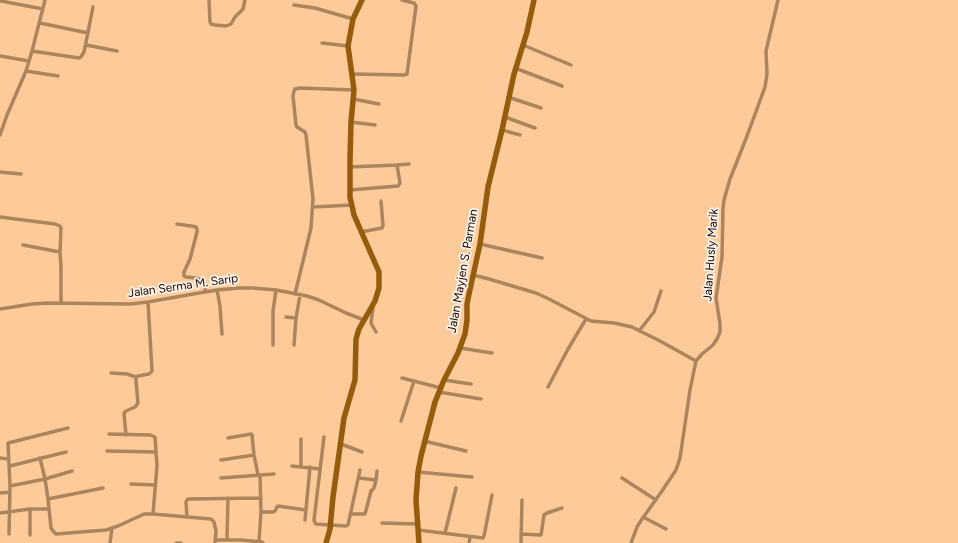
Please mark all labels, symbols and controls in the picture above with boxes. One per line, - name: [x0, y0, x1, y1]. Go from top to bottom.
- street label: Jalan Mayjen S. Parman: [445, 208, 481, 334]
- street label: Jalan Husly Marik: [701, 208, 721, 302]
- street label: Jalan Serma M. Sarip: [127, 271, 239, 301]

